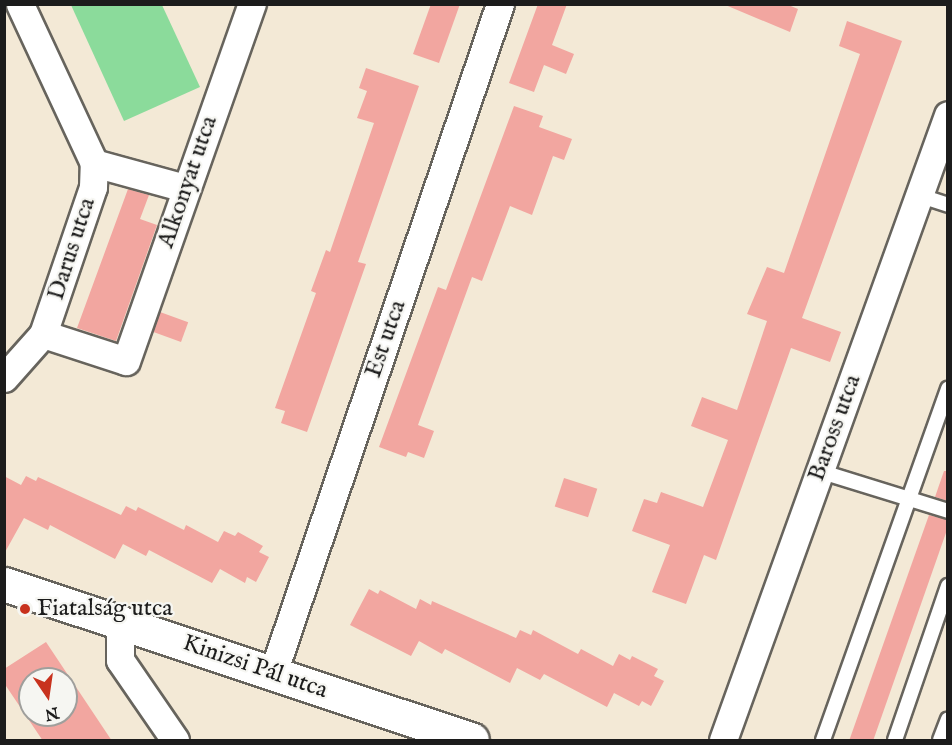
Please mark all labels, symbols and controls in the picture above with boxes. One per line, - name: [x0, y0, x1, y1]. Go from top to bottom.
- street label: Alkonyat utca: [152, 112, 224, 252]
- street label: Darus utca: [42, 194, 102, 304]
- street label: Est utca: [359, 297, 413, 381]
- street label: Baross utca: [802, 371, 868, 485]
- place label: Fiatalság utca: [37, 595, 173, 623]
- marker: Fiatalság utca: [18, 602, 32, 616]
- street label: Kinizsi Pál utca: [179, 629, 331, 705]
- north arrow: [18, 667, 78, 727]
- text: N: [43, 701, 61, 724]

